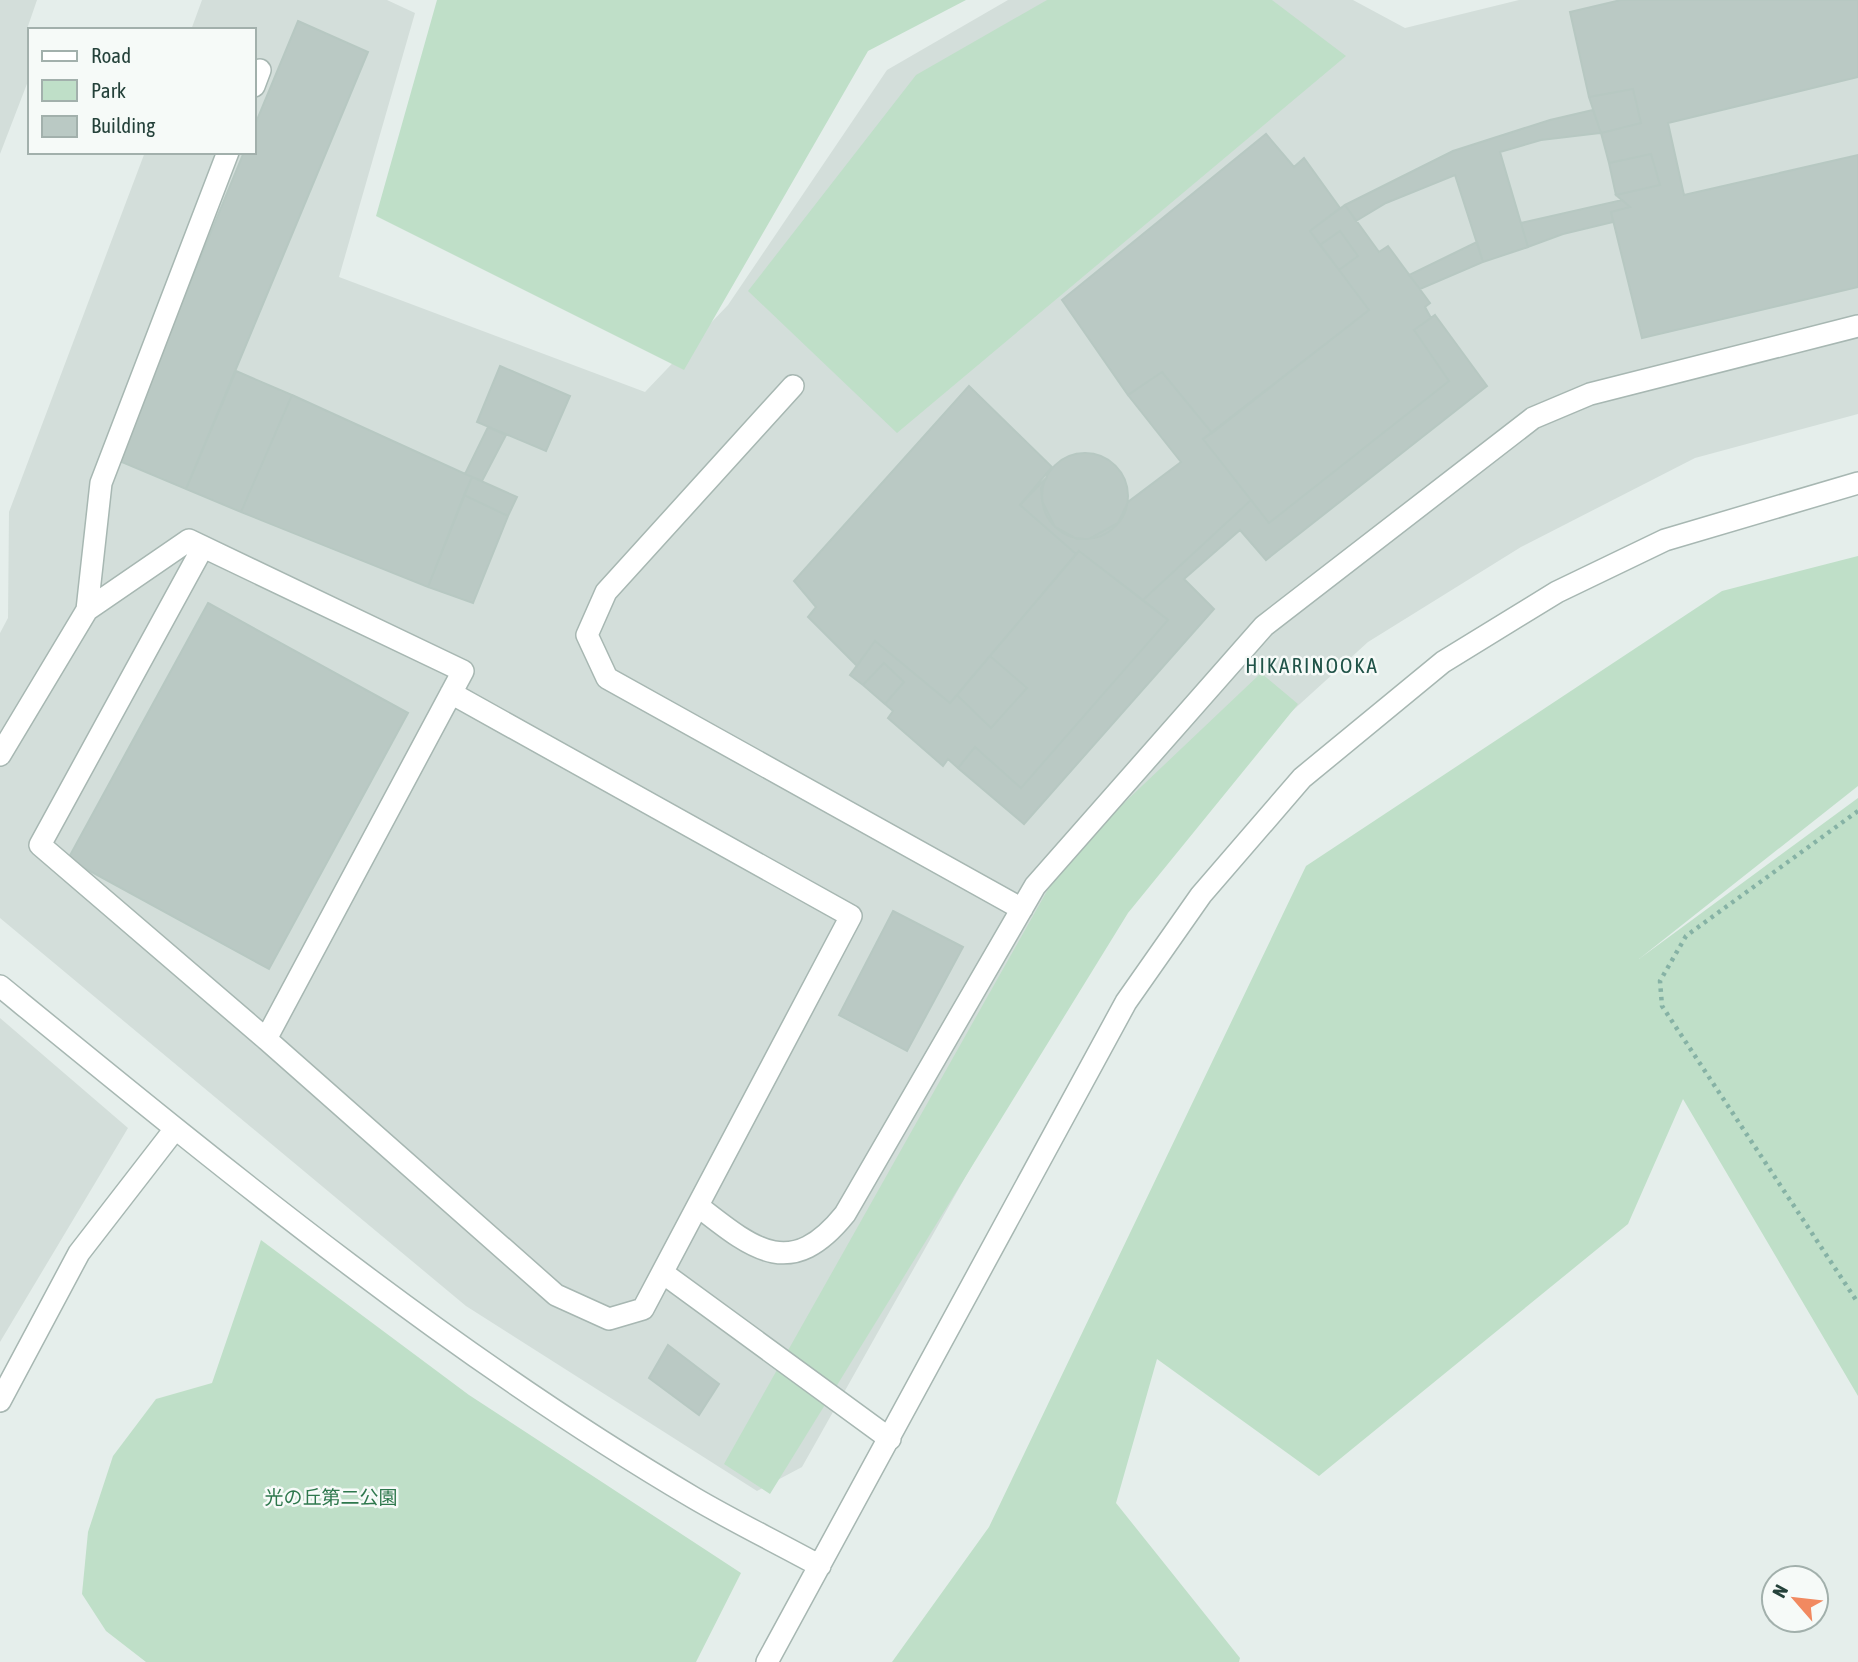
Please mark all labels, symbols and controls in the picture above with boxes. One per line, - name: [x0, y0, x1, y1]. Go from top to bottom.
- legend: [28, 28, 256, 154]
- text: Road: [91, 43, 131, 67]
- text: Park: [91, 78, 126, 102]
- text: Building: [91, 113, 155, 137]
- district label: HIKARINOOKA: [1245, 653, 1379, 677]
- park label: 光の丘第二公園: [264, 1486, 398, 1508]
- north arrow: [1760, 1564, 1830, 1634]
- text: N: [1768, 1581, 1792, 1601]

